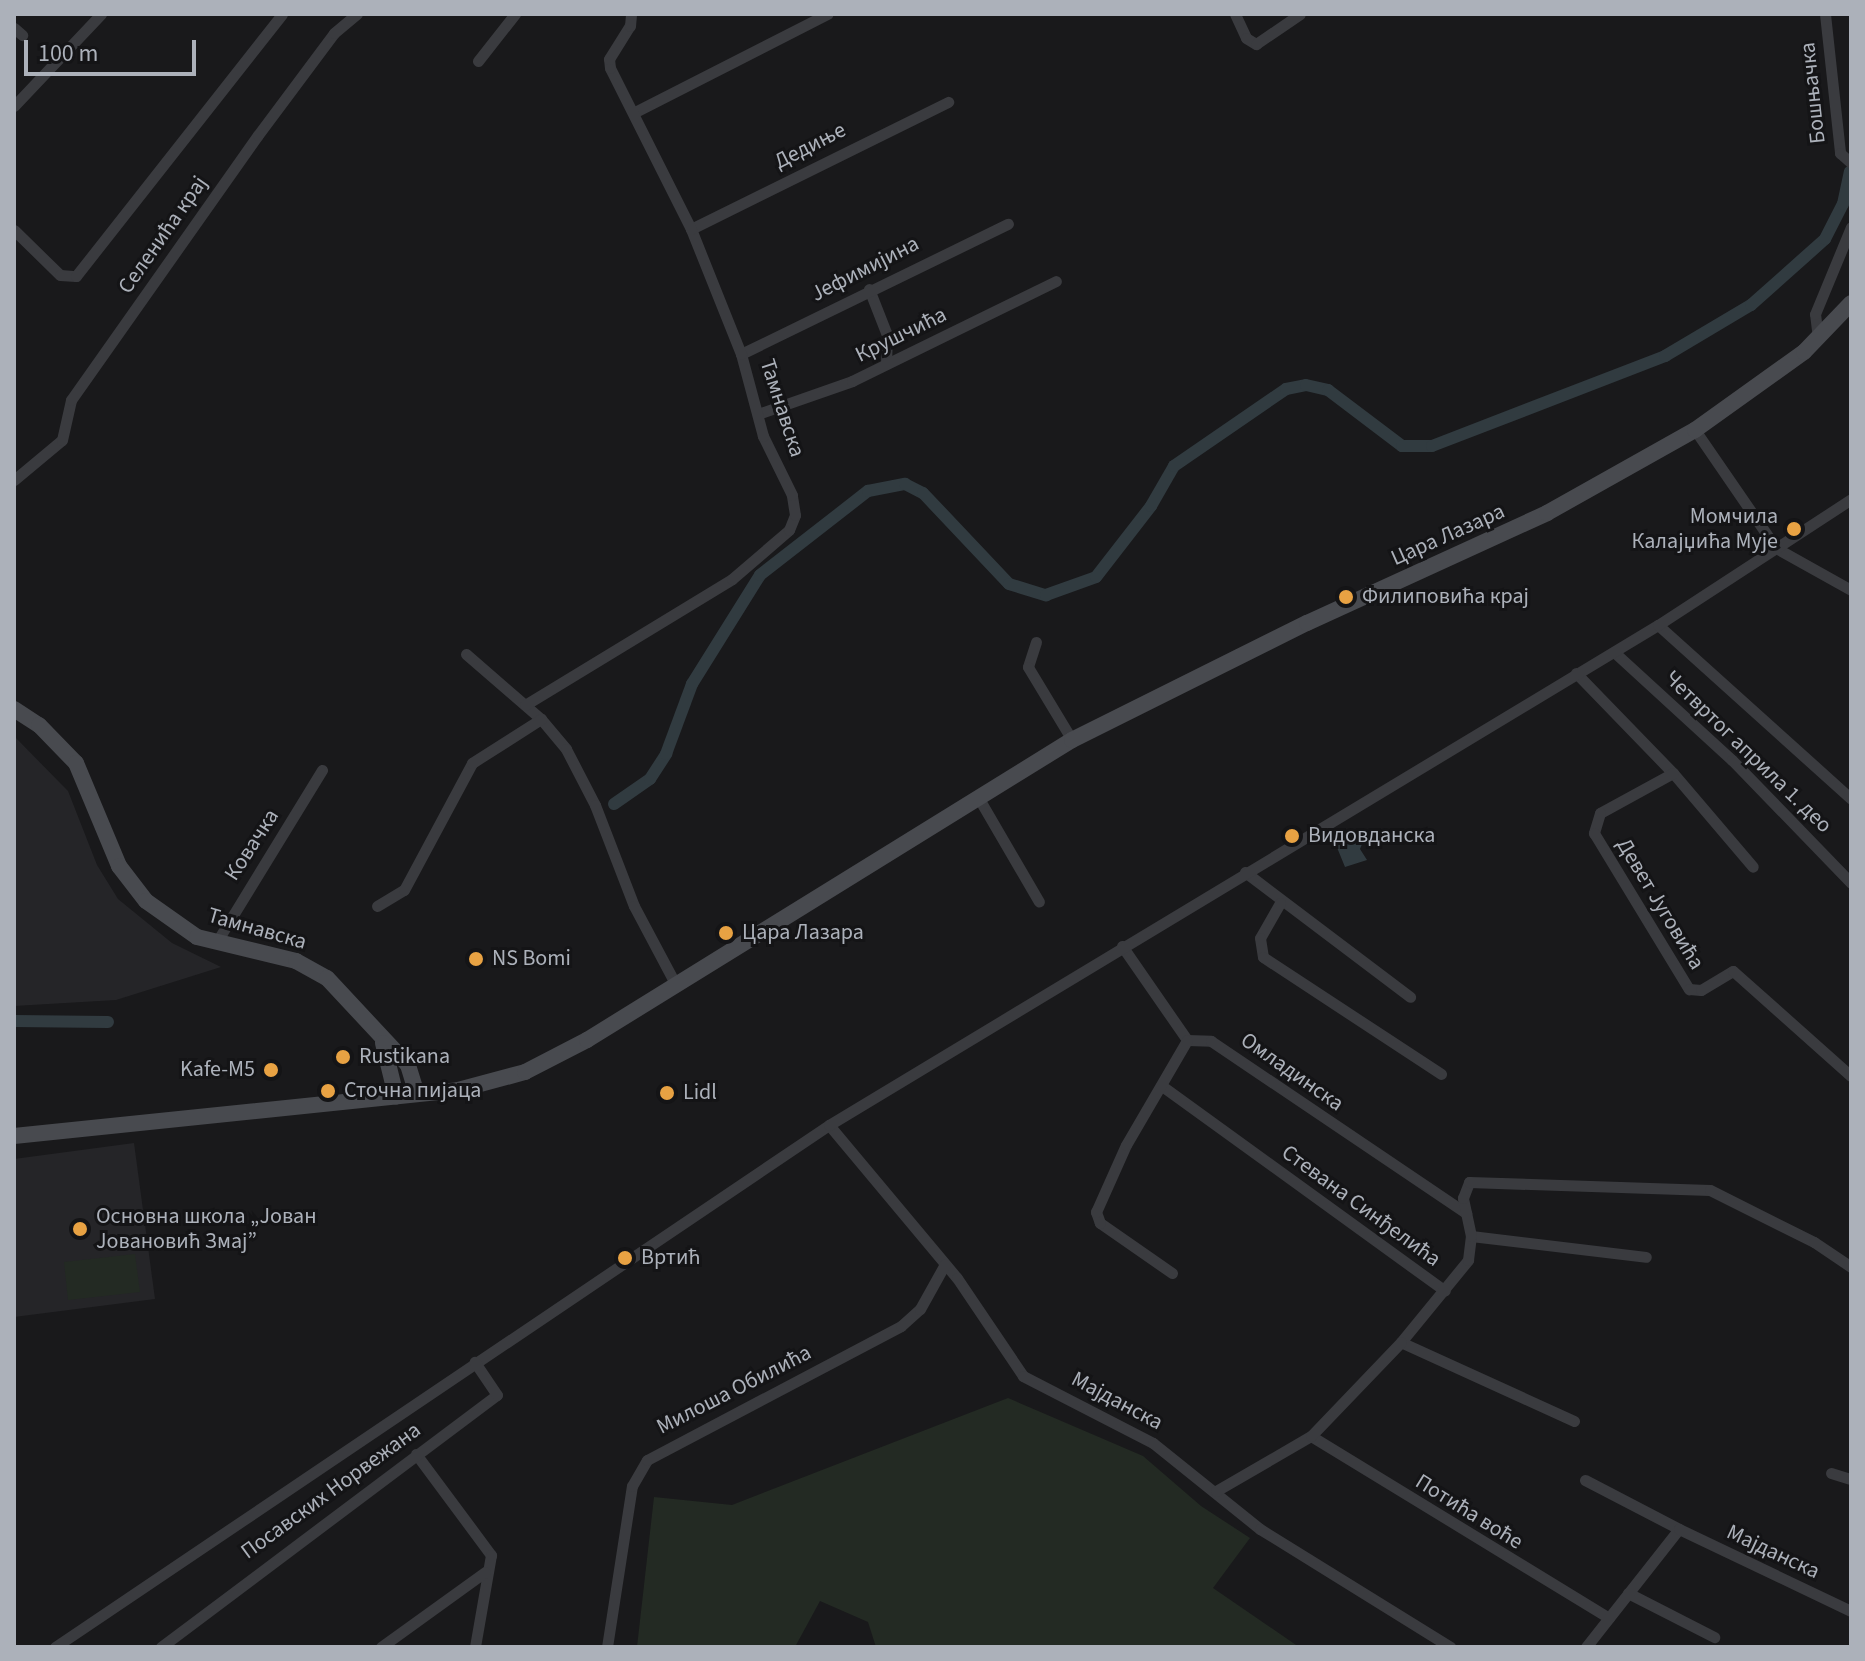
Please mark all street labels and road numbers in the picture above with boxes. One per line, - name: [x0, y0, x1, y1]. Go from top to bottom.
- street label: Бошњачка: [1795, 41, 1831, 145]
- street label: Дедиње: [770, 117, 850, 175]
- street label: Селенића крај: [113, 171, 213, 299]
- street label: Јефимијина: [807, 231, 923, 307]
- street label: Крушчића: [851, 302, 951, 368]
- street label: Тамнавска: [754, 356, 810, 460]
- street label: Цара Лазара: [1387, 498, 1509, 572]
- street label: Четвртог априла 1. део: [1659, 665, 1837, 839]
- street label: Ковачка: [219, 804, 285, 886]
- street label: Девет Југовића: [1610, 833, 1710, 975]
- street label: Тамнавска: [205, 902, 309, 956]
- street label: Омладинска: [1235, 1027, 1349, 1117]
- street label: Стевана Синђелића: [1276, 1139, 1446, 1273]
- street label: Милоша Обилића: [652, 1340, 816, 1440]
- street label: Мајданска: [1067, 1366, 1167, 1436]
- street label: Посавских Норвежана: [236, 1417, 426, 1565]
- street label: Потића воће: [1410, 1469, 1528, 1555]
- street label: Мајданска: [1722, 1519, 1824, 1585]

